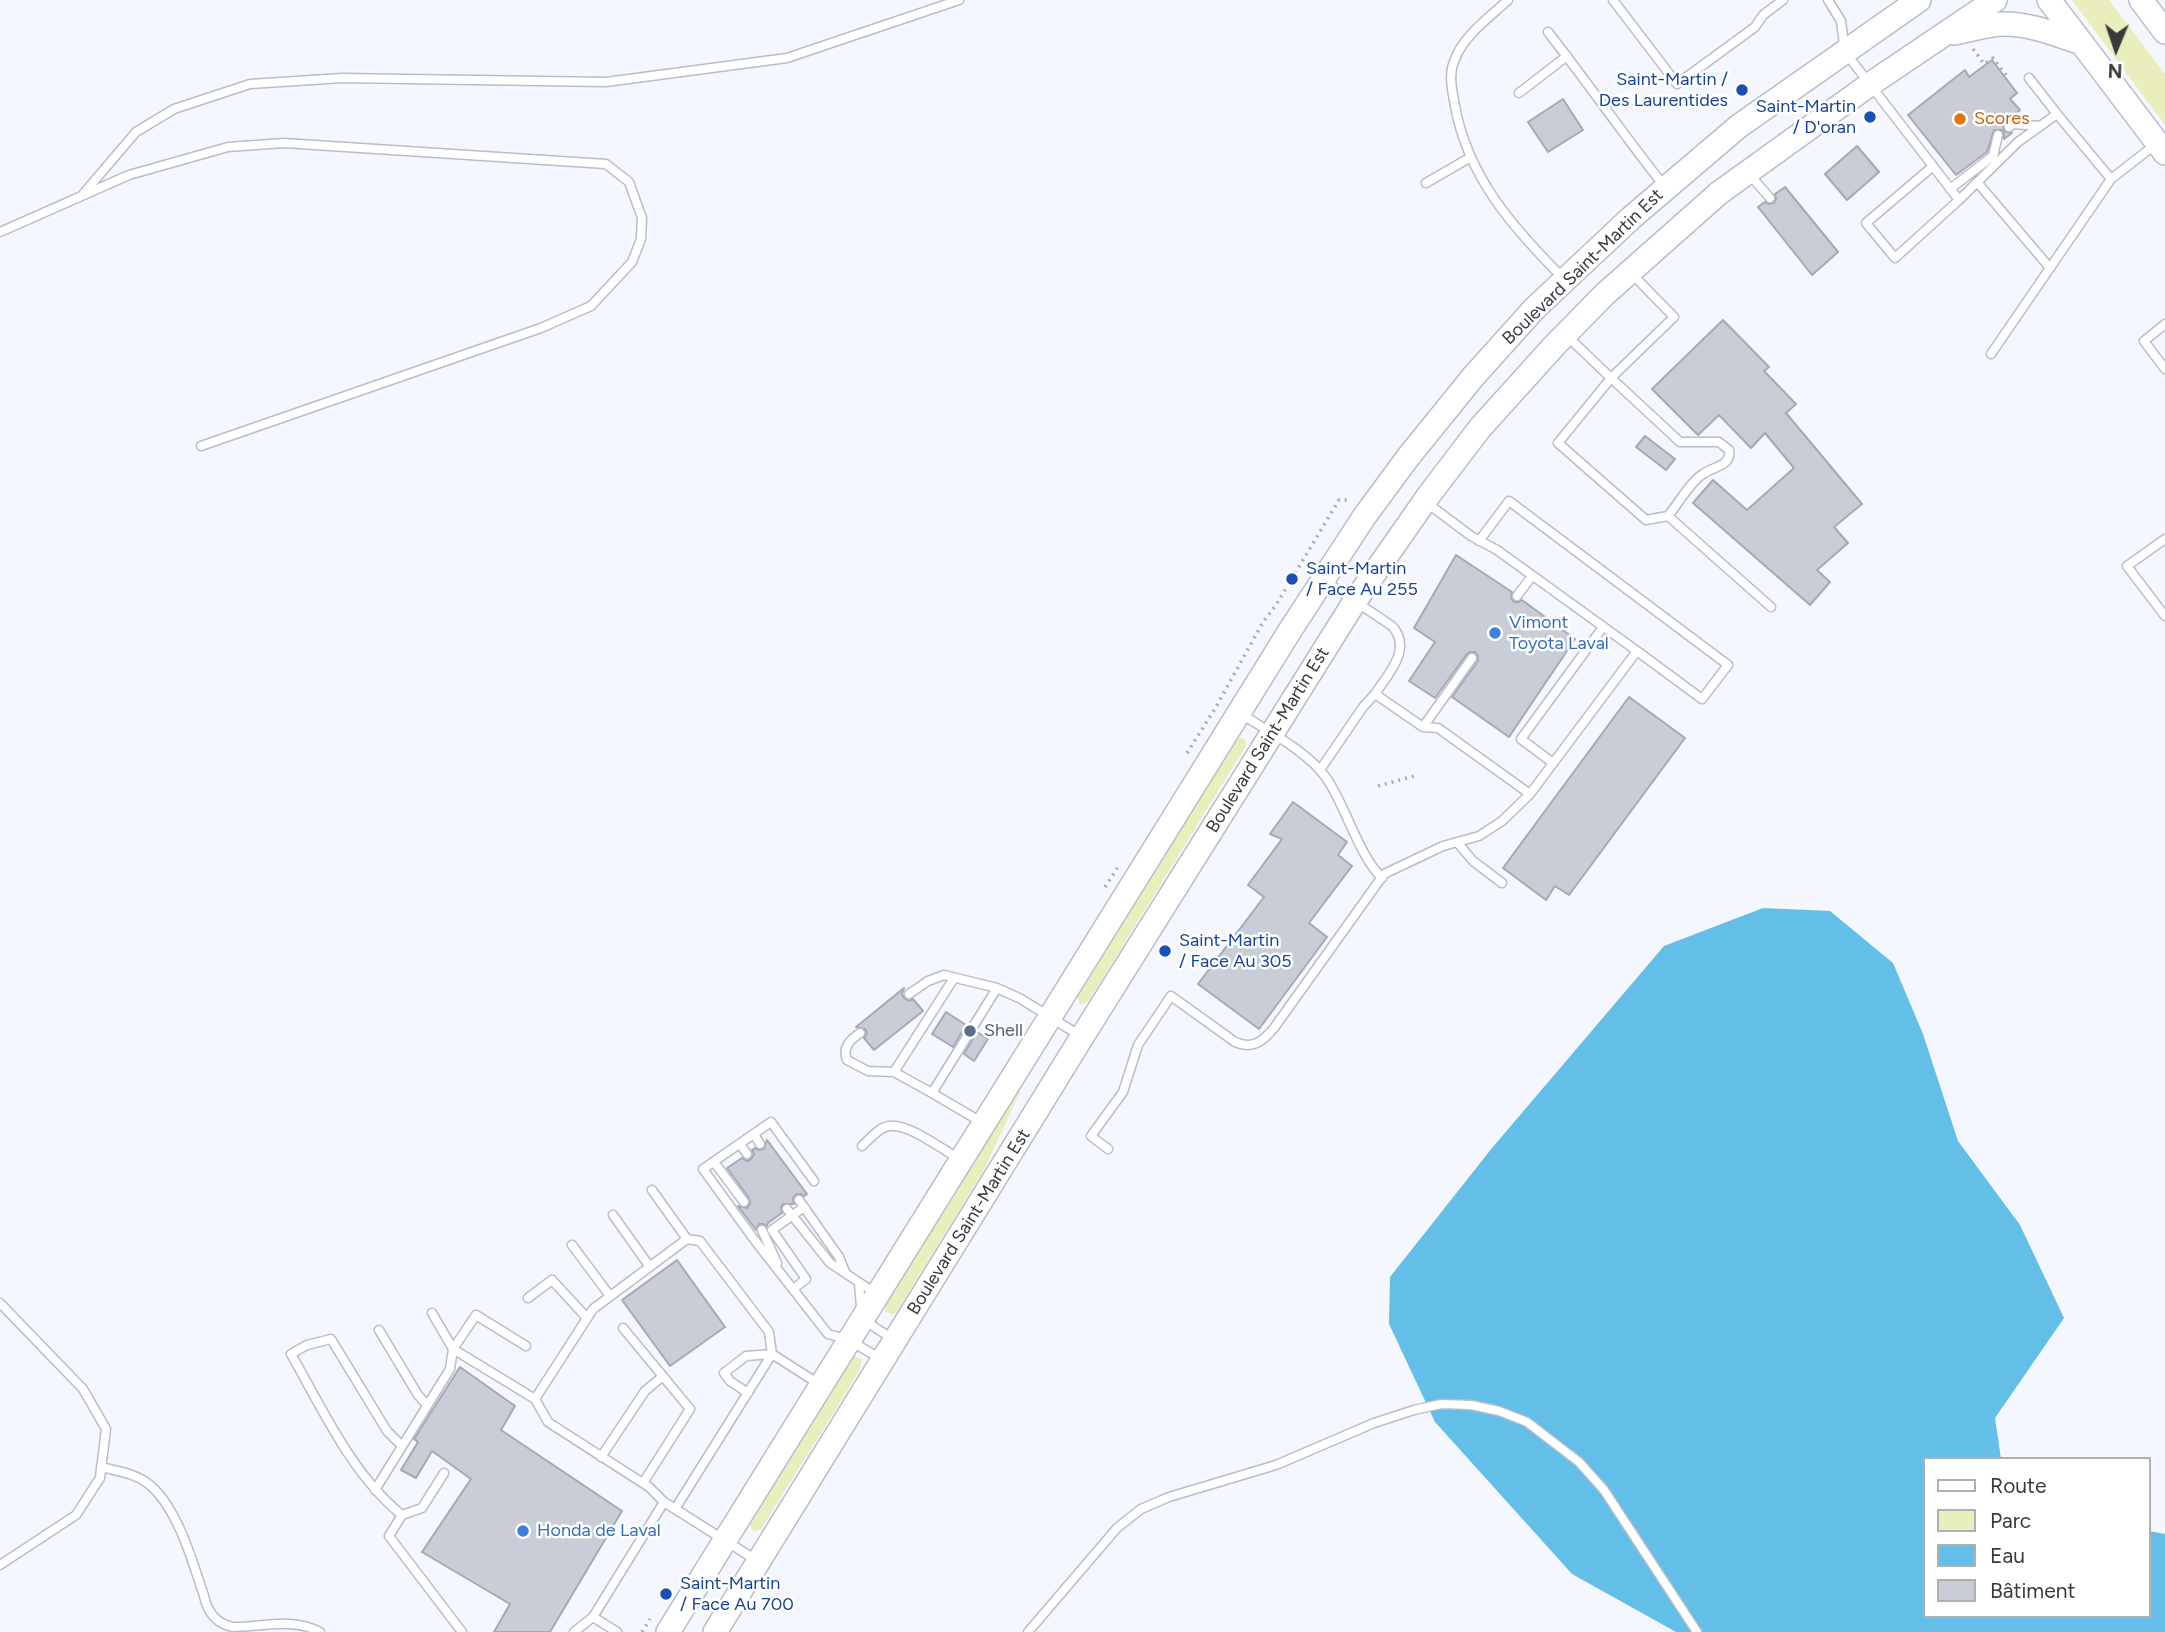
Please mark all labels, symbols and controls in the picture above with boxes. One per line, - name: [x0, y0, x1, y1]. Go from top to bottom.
- north arrow: [2081, 14, 2151, 84]
- text: N: [2108, 59, 2123, 82]
- place label: Saint-Martin / Des Laurentides: [1599, 69, 1728, 112]
- marker: Saint-Martin / Des Laurentides: [1734, 82, 1750, 98]
- place label: Saint-Martin / D'oran: [1756, 96, 1856, 138]
- place label: Scores: [1974, 108, 2030, 130]
- marker: Saint-Martin / D'oran: [1862, 109, 1878, 125]
- marker: Scores: [1952, 111, 1968, 127]
- street label: Boulevard Saint-Martin Est: [1498, 185, 1668, 349]
- place label: Saint-Martin / Face Au 255: [1306, 558, 1418, 600]
- marker: Saint-Martin / Face Au 255: [1284, 571, 1300, 587]
- place label: Vimont Toyota Laval: [1509, 612, 1609, 654]
- marker: Vimont Toyota Laval: [1487, 625, 1503, 641]
- street label: Boulevard Saint-Martin Est: [1202, 643, 1334, 837]
- place label: Saint-Martin / Face Au 305: [1179, 930, 1292, 972]
- marker: Saint-Martin / Face Au 305: [1157, 943, 1173, 959]
- place label: Shell: [984, 1020, 1023, 1042]
- marker: Shell: [962, 1023, 978, 1039]
- street label: Boulevard Saint-Martin Est: [903, 1125, 1035, 1319]
- legend: [1924, 1457, 2151, 1618]
- text: Route: [1990, 1473, 2046, 1498]
- text: Parc: [1990, 1508, 2031, 1533]
- place label: Honda de Laval: [537, 1520, 661, 1542]
- marker: Honda de Laval: [515, 1523, 531, 1539]
- text: Eau: [1990, 1543, 2025, 1568]
- place label: Saint-Martin / Face Au 700: [680, 1573, 794, 1616]
- text: Bâtiment: [1990, 1578, 2075, 1603]
- marker: Saint-Martin / Face Au 700: [658, 1586, 674, 1602]

